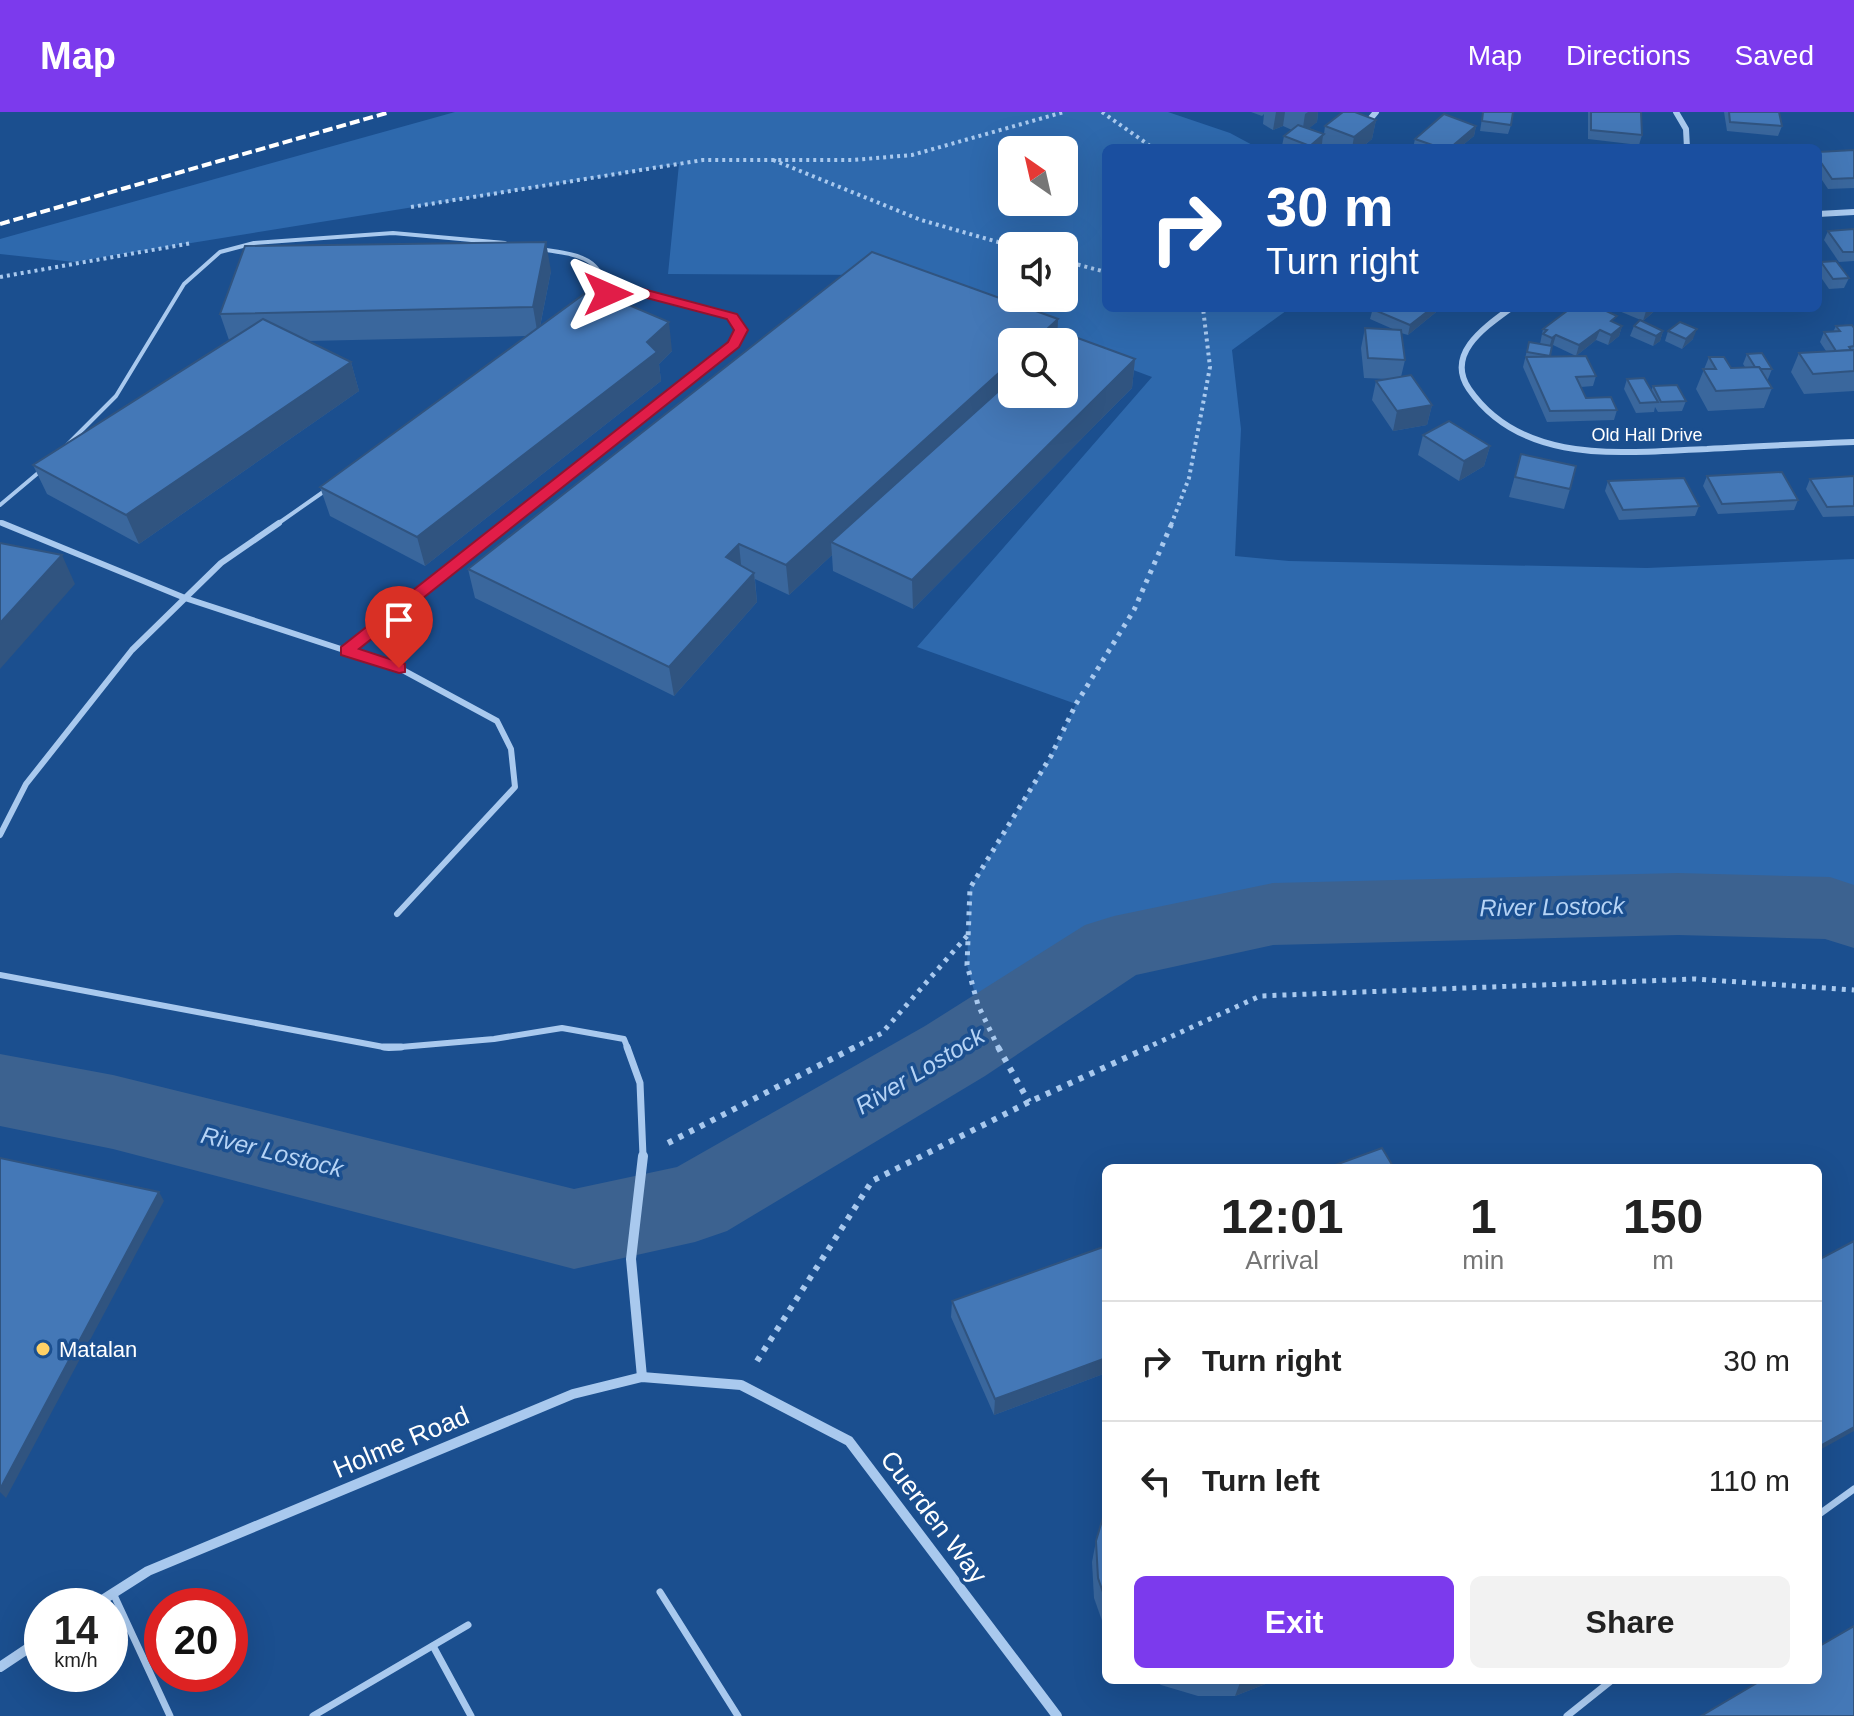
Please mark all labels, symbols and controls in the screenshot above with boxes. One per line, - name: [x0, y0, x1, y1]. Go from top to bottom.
- text: Map: [40, 35, 116, 77]
- text: Map: [1468, 40, 1522, 71]
- text: Directions: [1566, 40, 1691, 71]
- text: Saved: [1735, 40, 1814, 71]
- north arrow: [998, 136, 1078, 216]
- map controls: [998, 136, 1078, 408]
- text: 30 m: [1266, 175, 1394, 238]
- icon: right: [1134, 176, 1238, 280]
- button: sound: [998, 232, 1078, 312]
- text: Turn right: [1266, 241, 1419, 282]
- position arrow: [566, 252, 650, 336]
- button: search: [998, 328, 1078, 408]
- street label: Old Hall Drive: [1591, 425, 1703, 445]
- pin: [365, 586, 433, 668]
- icon: arrive: [377, 598, 421, 642]
- water label: River Lostock: [1479, 892, 1627, 921]
- water label: River Lostock: [850, 1021, 991, 1120]
- water label: River Lostock: [198, 1121, 348, 1183]
- text: 12:01: [1221, 1190, 1344, 1243]
- text: 1: [1470, 1190, 1497, 1243]
- text: 150: [1623, 1190, 1703, 1243]
- text: Arrival: [1245, 1245, 1319, 1275]
- text: min: [1462, 1245, 1504, 1275]
- text: m: [1652, 1245, 1674, 1275]
- place label: Matalan: [59, 1337, 137, 1362]
- icon: right: [1134, 1339, 1178, 1383]
- marker: Matalan: [34, 1340, 52, 1358]
- text: Turn right: [1202, 1344, 1341, 1377]
- text: 30 m: [1723, 1344, 1790, 1377]
- street label: Holme Road: [329, 1400, 473, 1484]
- street label: Cuerden Way: [874, 1445, 994, 1589]
- icon: left: [1134, 1459, 1178, 1503]
- text: Turn left: [1202, 1464, 1320, 1497]
- text: 110 m: [1709, 1464, 1790, 1497]
- button: Exit: [1134, 1576, 1454, 1668]
- button: Share: [1470, 1576, 1790, 1668]
- speed limit sign: 20: [144, 1588, 248, 1692]
- text: 14: [54, 1608, 98, 1652]
- text: km/h: [54, 1649, 98, 1671]

